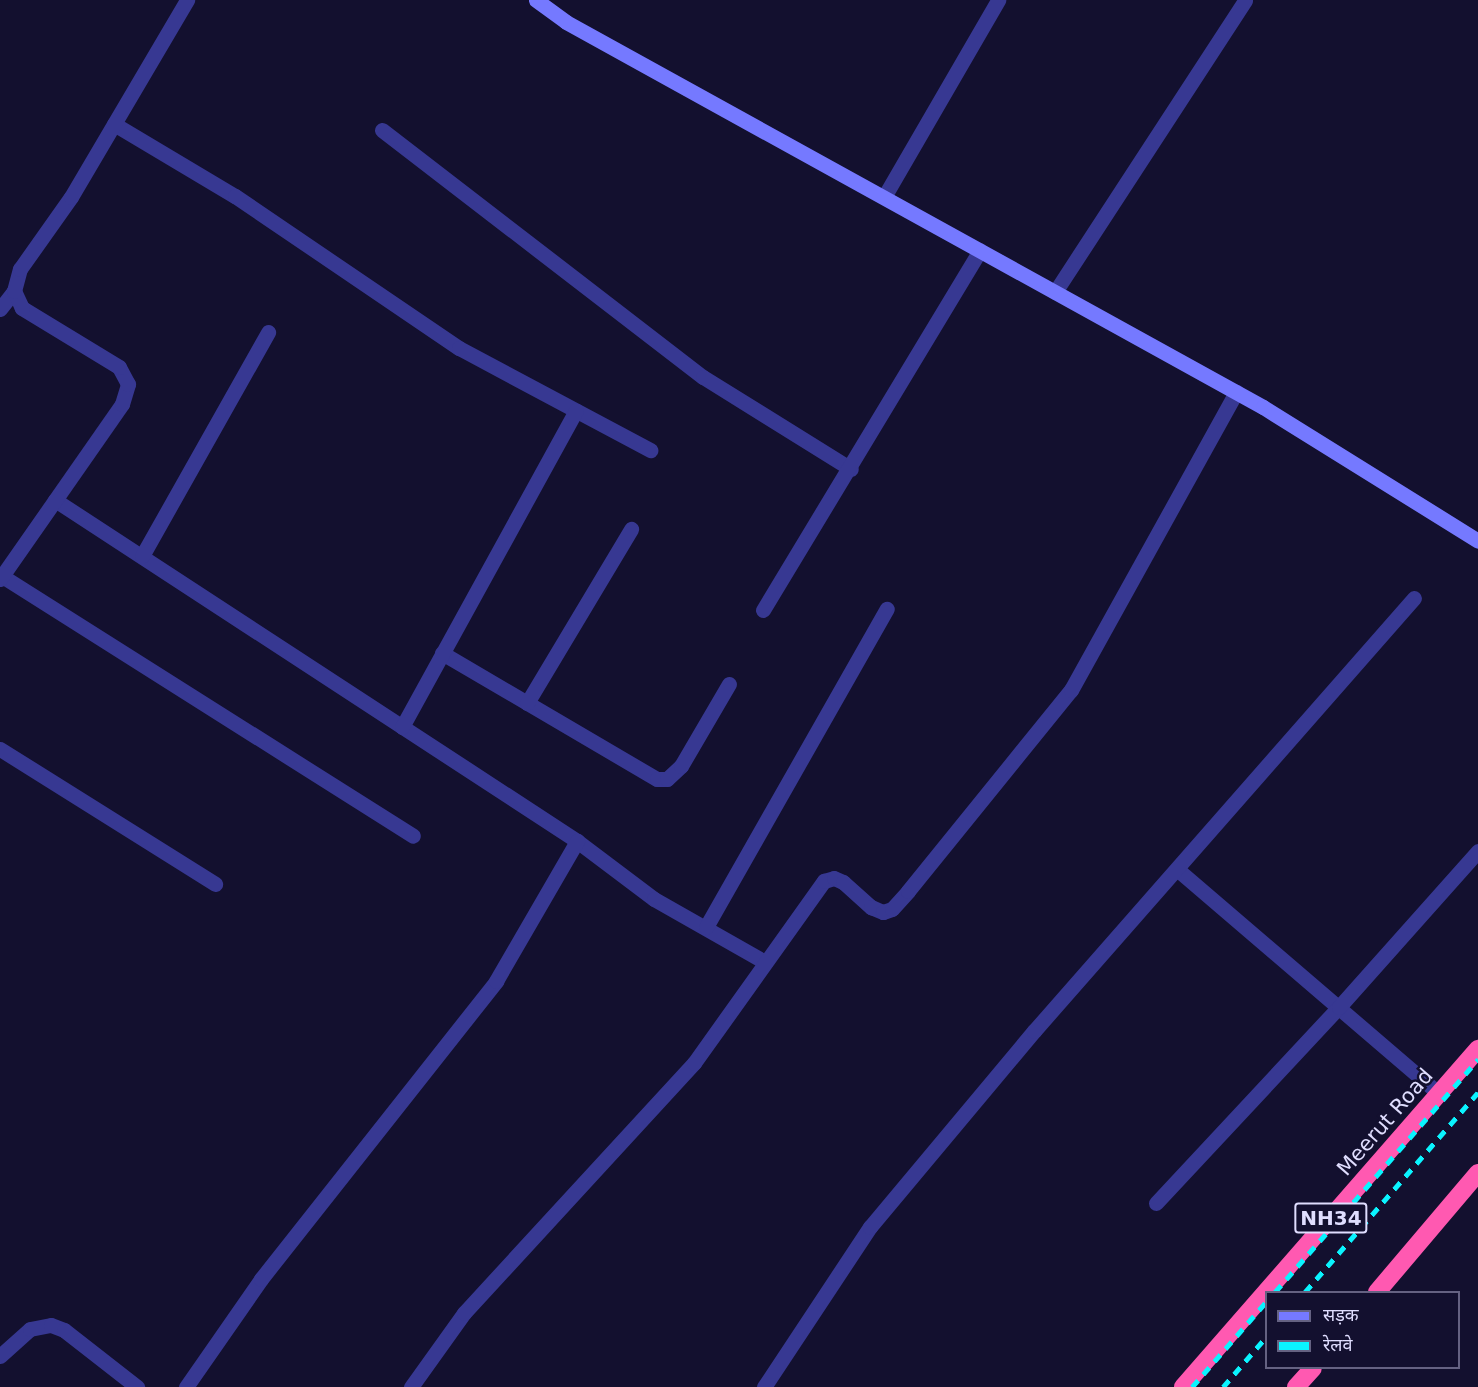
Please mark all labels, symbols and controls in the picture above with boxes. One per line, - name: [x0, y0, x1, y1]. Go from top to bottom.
- street label: Meerut Road: [1332, 1063, 1438, 1181]
- road number: NH34: [1294, 1201, 1368, 1235]
- legend: [1265, 1291, 1460, 1369]
- text: सड़क: [1323, 1304, 1359, 1325]
- text: रेलवे: [1323, 1334, 1353, 1355]

